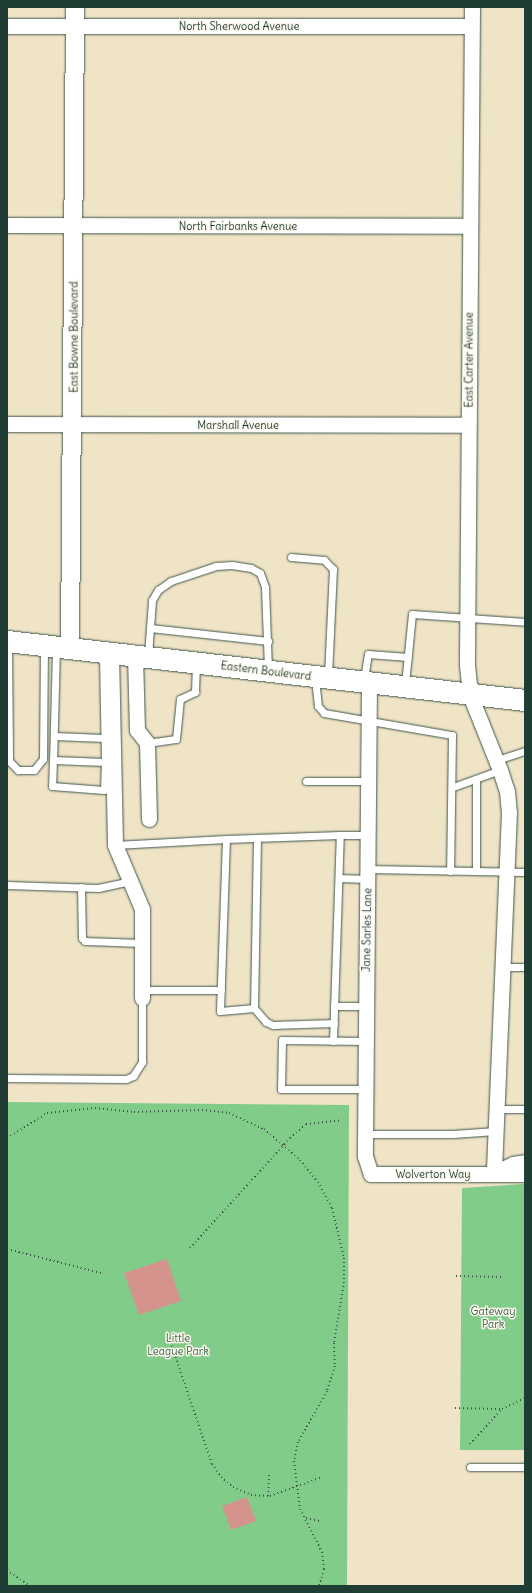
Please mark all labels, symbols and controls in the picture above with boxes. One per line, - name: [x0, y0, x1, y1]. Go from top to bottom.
- street label: North Sherwood Avenue: [179, 19, 299, 33]
- street label: North Fairbanks Avenue: [179, 219, 297, 233]
- street label: East Bowne Boulevard: [67, 281, 81, 393]
- street label: East Carter Avenue: [462, 312, 476, 408]
- street label: Marshall Avenue: [197, 418, 279, 432]
- street label: Eastern Boulevard: [220, 659, 312, 683]
- street label: Jane Sarles Lane: [360, 888, 374, 972]
- street label: Wolverton Way: [396, 1167, 470, 1181]
- park label: Gateway Park: [471, 1305, 515, 1331]
- park label: Little League Park: [147, 1332, 209, 1358]

